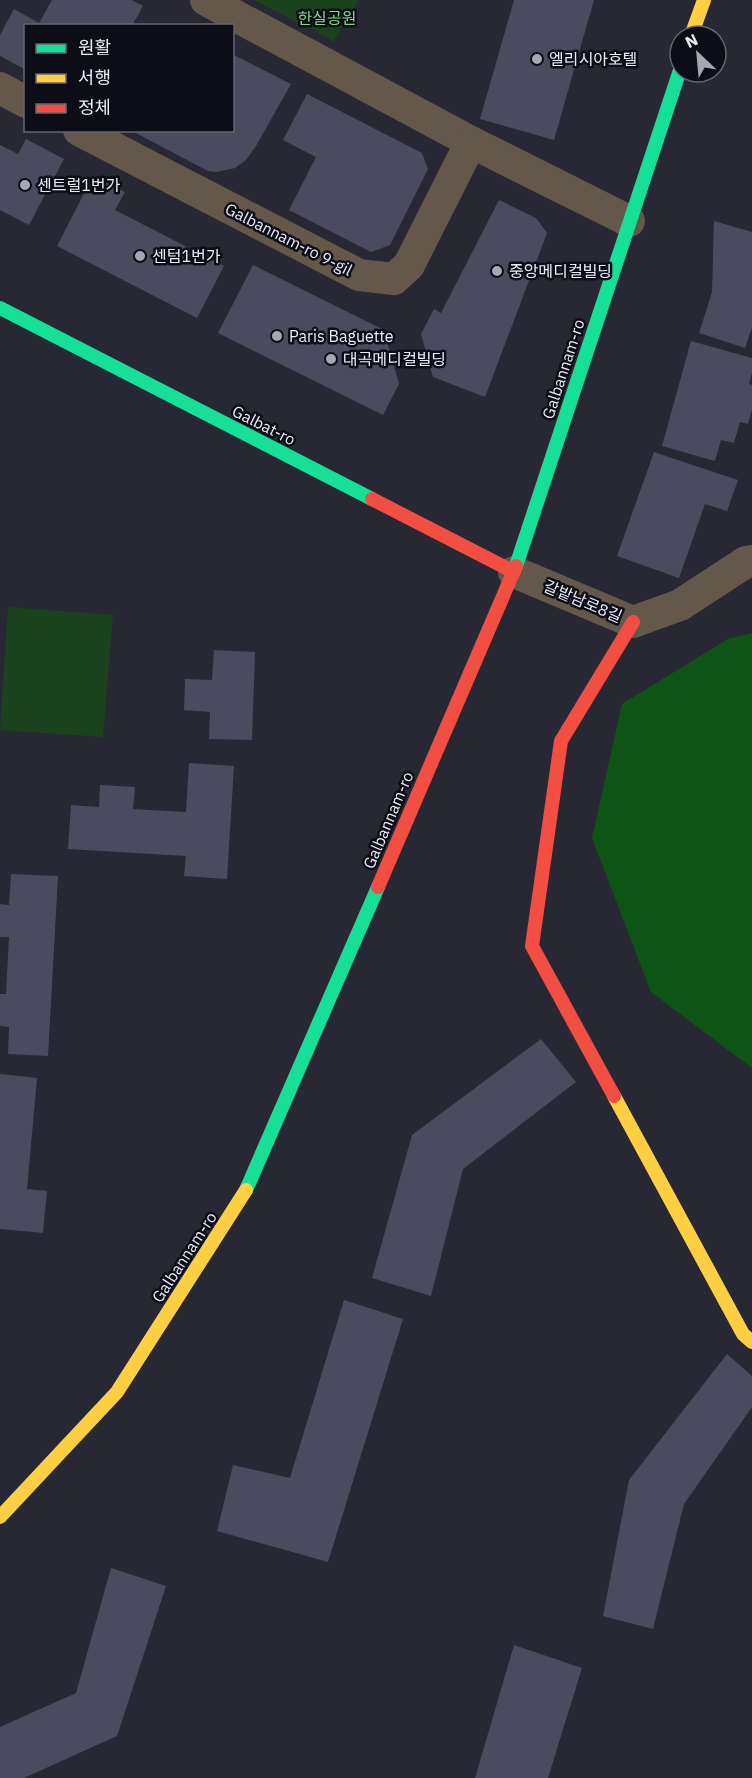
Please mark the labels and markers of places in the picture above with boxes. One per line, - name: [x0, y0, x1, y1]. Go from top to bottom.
- place label: 엘리시아호텔: [549, 49, 637, 69]
- marker: 엘리시아호텔: [530, 52, 544, 66]
- place label: 센트럴1번가: [37, 175, 120, 195]
- marker: 센트럴1번가: [18, 178, 32, 192]
- place label: 센텀1번가: [152, 246, 221, 266]
- marker: 센텀1번가: [133, 249, 147, 263]
- place label: 중앙메디컬빌딩: [509, 261, 612, 281]
- marker: 중앙메디컬빌딩: [490, 264, 504, 278]
- place label: Paris Baguette: [289, 326, 394, 346]
- marker: Paris Baguette: [270, 329, 284, 343]
- place label: 대곡메디컬빌딩: [343, 349, 446, 369]
- marker: 대곡메디컬빌딩: [324, 352, 338, 366]

